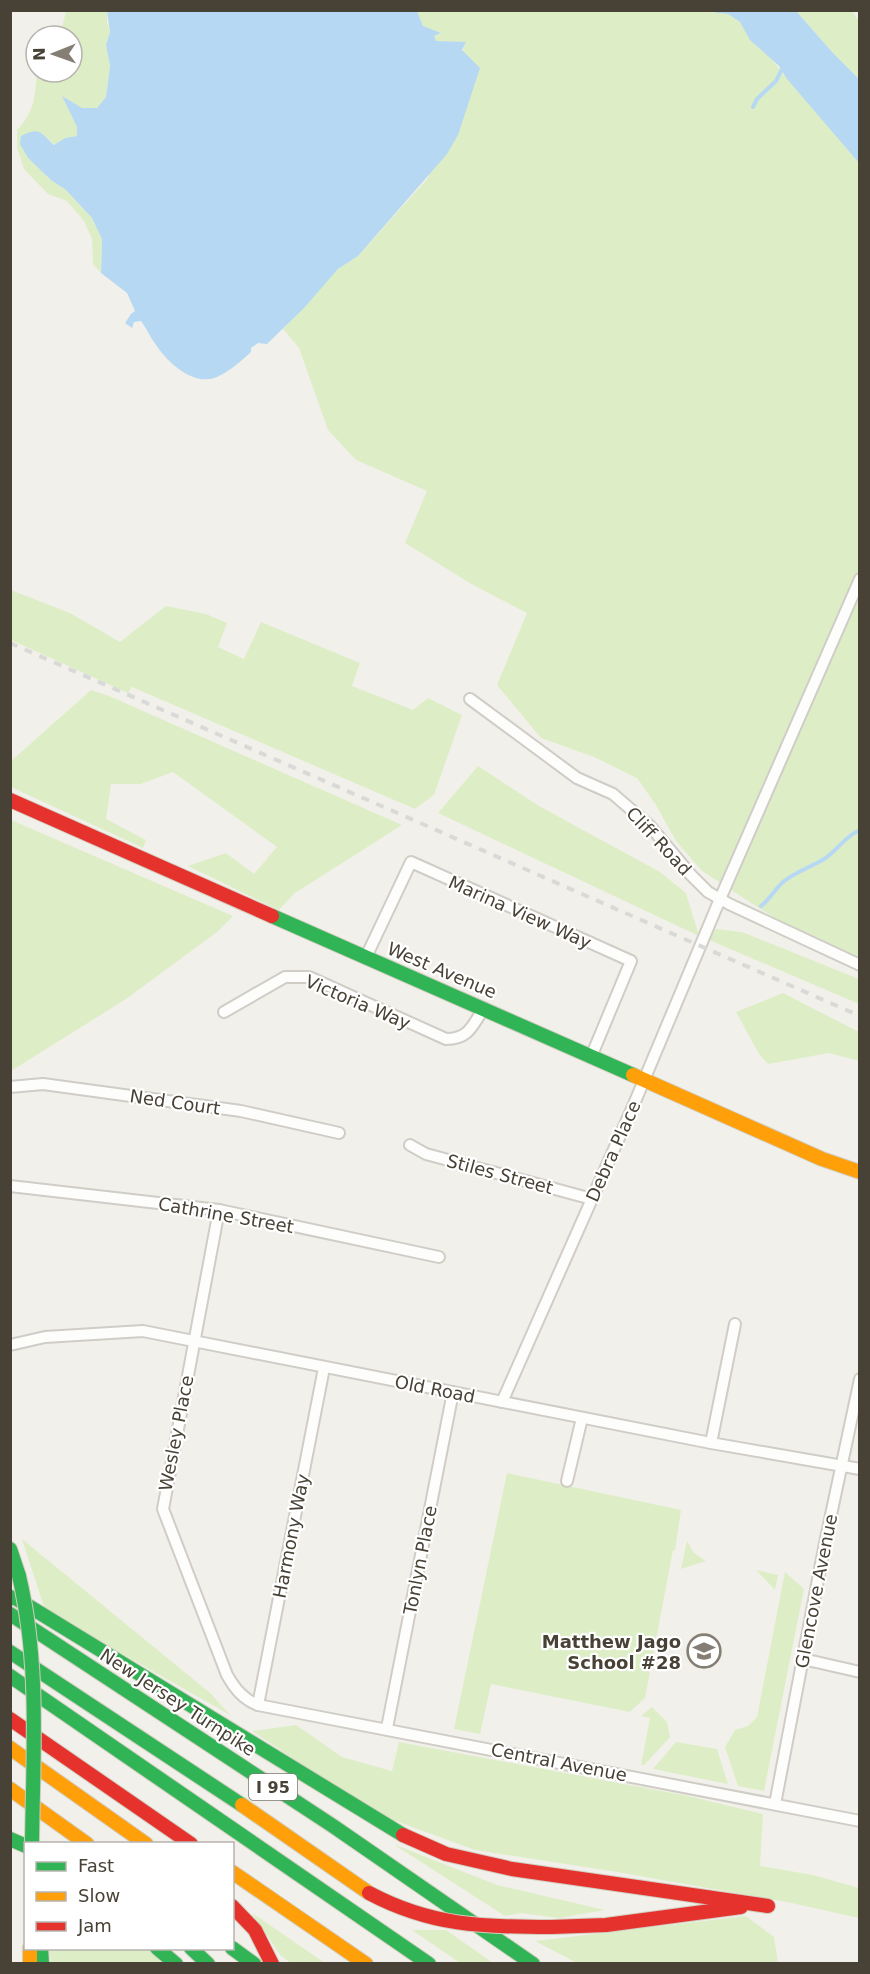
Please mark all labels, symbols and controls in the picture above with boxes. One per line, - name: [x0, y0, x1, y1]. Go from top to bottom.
- north arrow: [24, 24, 84, 84]
- text: N: [30, 47, 49, 61]
- street label: Cliff Road: [622, 802, 696, 880]
- street label: Marina View Way: [445, 871, 595, 953]
- street label: West Avenue: [384, 938, 500, 1002]
- street label: Victoria Way: [302, 970, 414, 1034]
- street label: Ned Court: [128, 1085, 222, 1119]
- street label: Debra Place: [581, 1097, 645, 1205]
- street label: Stiles Street: [444, 1150, 556, 1198]
- street label: Cathrine Street: [157, 1193, 295, 1237]
- street label: Old Road: [393, 1371, 477, 1407]
- street label: Wesley Place: [154, 1373, 198, 1493]
- street label: Harmony Way: [269, 1472, 313, 1600]
- street label: Tonlyn Place: [399, 1504, 441, 1617]
- street label: Glencove Avenue: [791, 1512, 841, 1670]
- place label: Matthew Jago School #28: [542, 1631, 681, 1673]
- school or university icon: Matthew Jago School #28: [686, 1633, 722, 1669]
- street label: New Jersey Turnpike: [96, 1644, 260, 1760]
- street label: Central Avenue: [489, 1739, 629, 1785]
- road number: I 95: [249, 1774, 297, 1800]
- legend: [24, 1842, 234, 1950]
- text: Fast: [78, 1855, 114, 1876]
- text: Slow: [78, 1885, 120, 1906]
- text: Jam: [77, 1915, 112, 1936]

